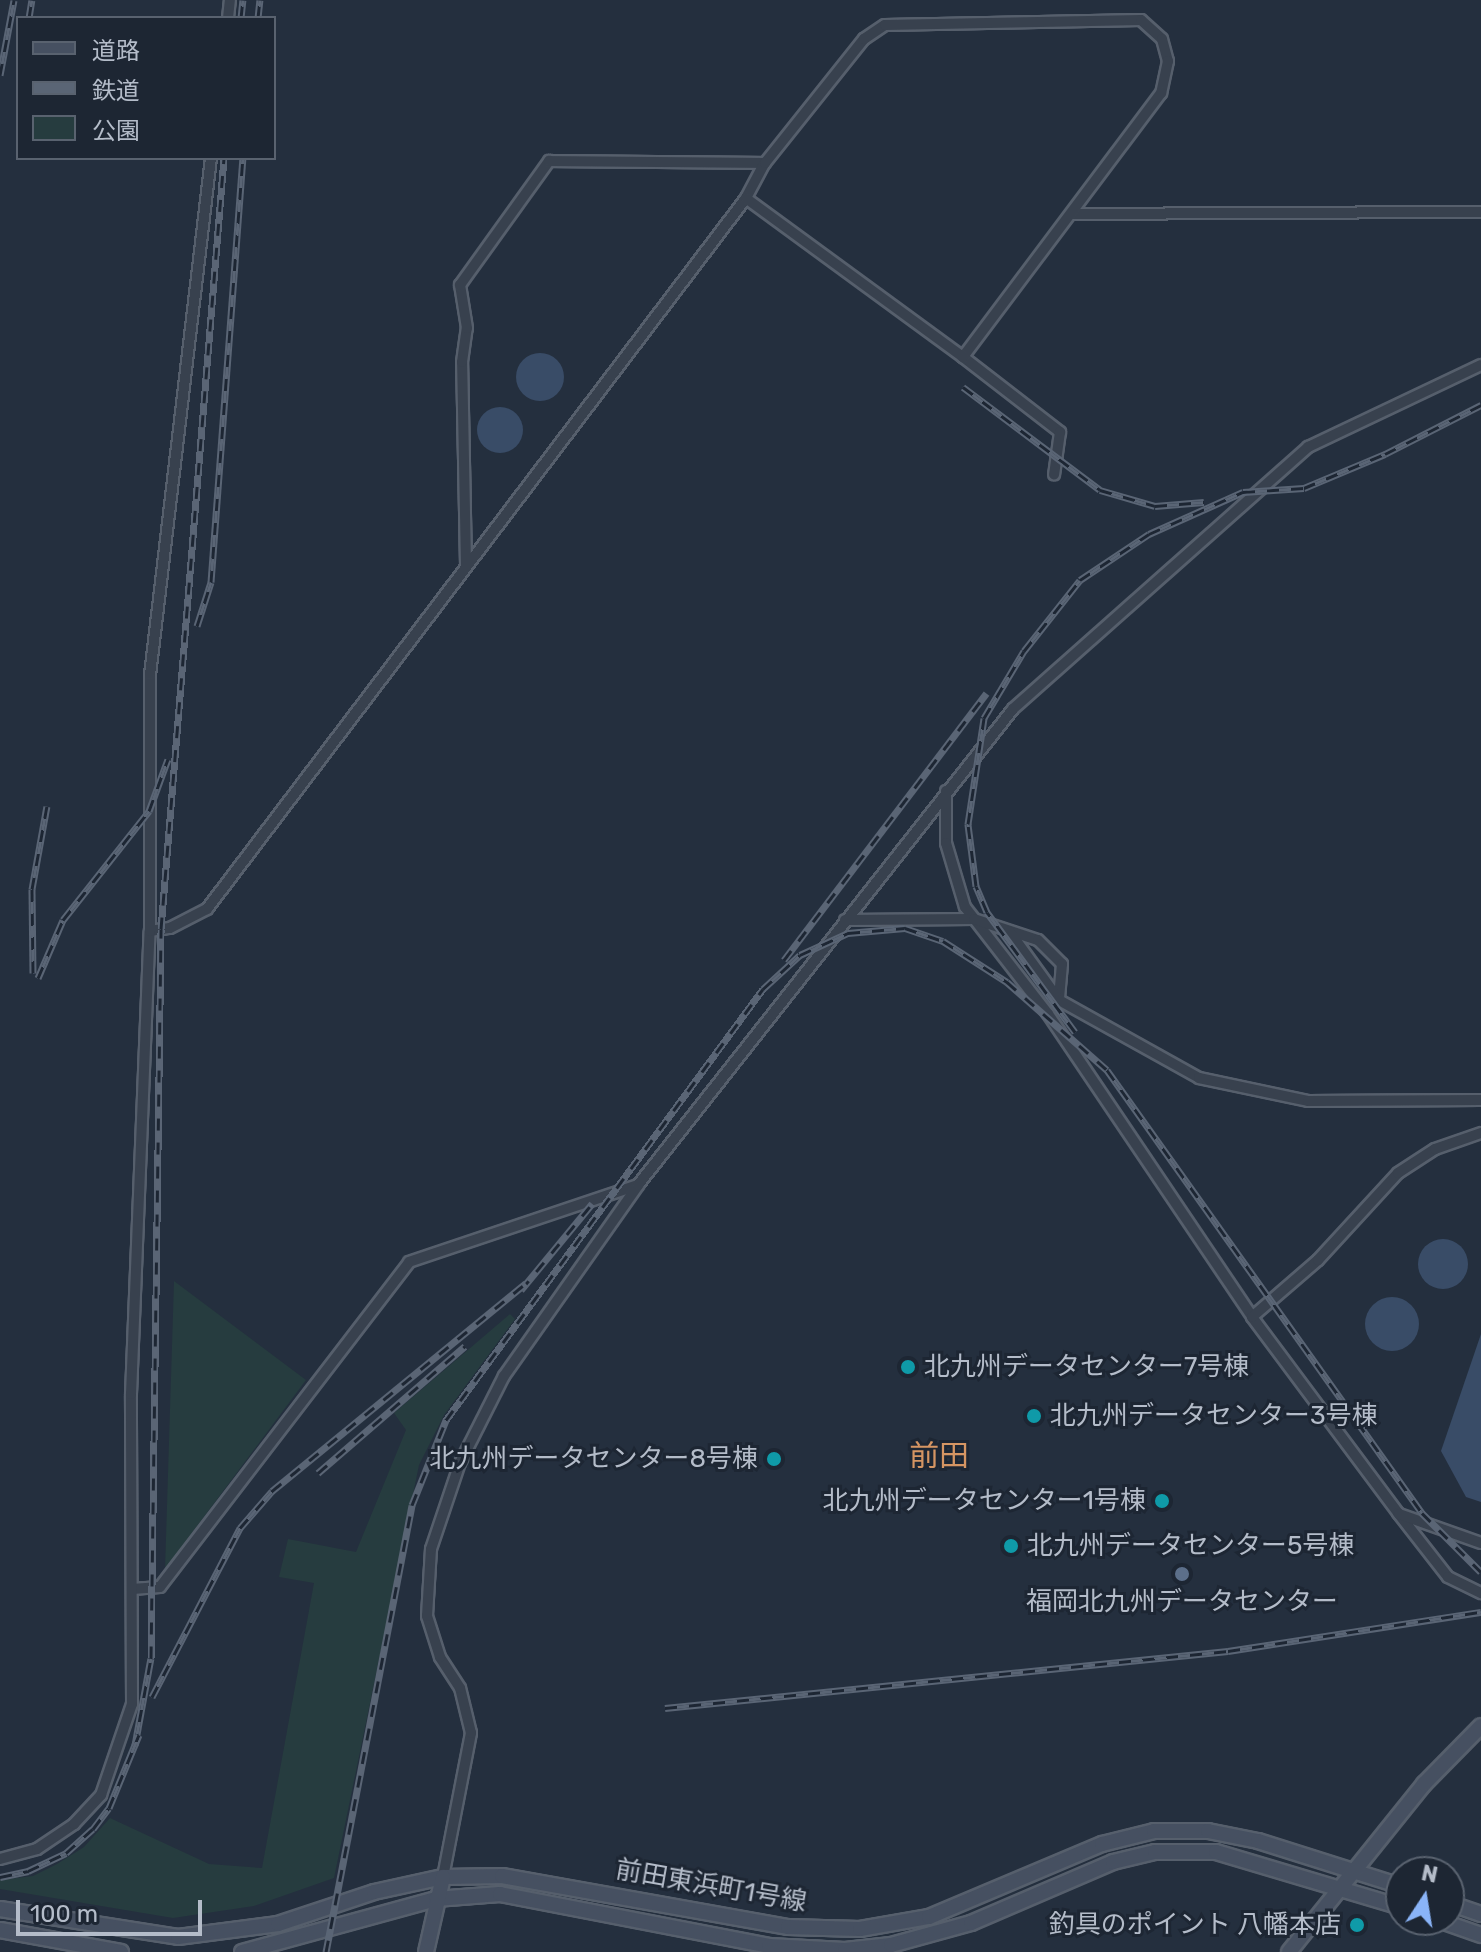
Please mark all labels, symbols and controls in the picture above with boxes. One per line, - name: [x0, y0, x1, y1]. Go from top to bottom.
- legend: [16, 16, 276, 160]
- text: 道路: [92, 37, 140, 65]
- text: 鉄道: [92, 77, 140, 105]
- text: 公園: [92, 117, 140, 145]
- place label: 北九州データセンター7号棟: [924, 1351, 1249, 1383]
- marker: 北九州データセンター7号棟: [899, 1358, 917, 1376]
- place label: 北九州データセンター3号棟: [1050, 1400, 1378, 1432]
- marker: 北九州データセンター3号棟: [1025, 1407, 1043, 1425]
- district label: 前田: [909, 1438, 969, 1474]
- place label: 北九州データセンター8号棟: [429, 1443, 758, 1475]
- marker: 北九州データセンター8号棟: [765, 1450, 783, 1468]
- place label: 北九州データセンター1号棟: [823, 1485, 1146, 1517]
- marker: 北九州データセンター1号棟: [1153, 1492, 1171, 1510]
- place label: 北九州データセンター5号棟: [1027, 1530, 1354, 1562]
- marker: 北九州データセンター5号棟: [1002, 1537, 1020, 1555]
- marker: 福岡北九州データセンター: [1173, 1565, 1191, 1583]
- place label: 福岡北九州データセンター: [1026, 1586, 1338, 1618]
- street label: 前田東浜町1号線: [613, 1854, 809, 1918]
- north arrow: [1385, 1856, 1465, 1936]
- text: N: [1419, 1859, 1440, 1889]
- scale bar: [20, 1884, 206, 1934]
- text: 100 m: [30, 1900, 98, 1928]
- place label: 釣具のポイント 八幡本店: [1049, 1909, 1341, 1941]
- marker: 釣具のポイント 八幡本店: [1348, 1916, 1366, 1934]

